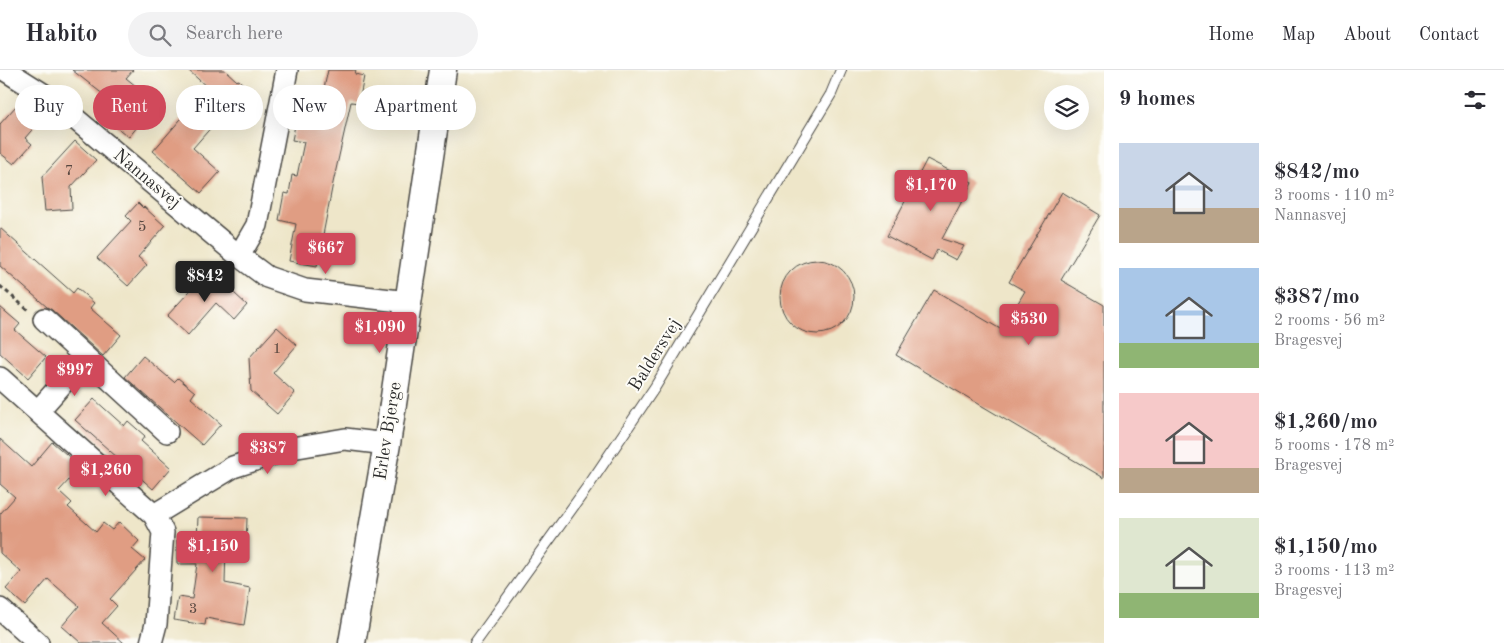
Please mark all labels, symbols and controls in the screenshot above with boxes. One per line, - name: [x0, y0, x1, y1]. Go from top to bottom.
- search box: [128, 12, 478, 57]
- icon: search: [146, 21, 174, 49]
- text: Habito: [25, 23, 98, 47]
- text: Search here: [186, 25, 283, 44]
- text: Home: [1208, 26, 1254, 44]
- text: Map: [1282, 26, 1315, 44]
- text: About: [1343, 26, 1391, 44]
- text: Contact: [1419, 26, 1479, 44]
- chip: Buy: [15, 85, 83, 130]
- chip: Rent: [93, 85, 166, 130]
- chip: Filters: [176, 85, 263, 130]
- chip: New: [273, 85, 346, 130]
- chip: Apartment: [356, 85, 476, 130]
- map controls: [1044, 85, 1089, 130]
- button: layers: [1044, 85, 1089, 130]
- icon: filters: [1461, 86, 1489, 114]
- text: 9 homes: [1119, 89, 1195, 110]
- street label: Nannasvej: [110, 146, 184, 212]
- text: $842/mo: [1274, 162, 1360, 183]
- icon: home: [1159, 163, 1219, 223]
- house number: 7: [65, 164, 73, 179]
- pin: $1,170: [890, 170, 972, 212]
- text: $1,170: [906, 178, 956, 194]
- text: 3 rooms · 110 m²: [1274, 188, 1394, 204]
- text: Nannasvej: [1274, 208, 1347, 224]
- house number: 5: [138, 220, 146, 235]
- pin: $667: [296, 232, 356, 275]
- text: $667: [307, 241, 345, 257]
- pin: $842: [175, 260, 235, 303]
- text: $842: [186, 269, 224, 285]
- text: $387/mo: [1274, 287, 1360, 308]
- icon: home: [1159, 288, 1219, 348]
- pin: $530: [999, 304, 1059, 346]
- pin: $1,090: [339, 312, 421, 354]
- text: $530: [1010, 312, 1048, 328]
- text: 2 rooms · 56 m²: [1274, 313, 1385, 329]
- street label: Baldersvej: [626, 316, 684, 394]
- text: $1,090: [355, 320, 405, 336]
- text: Bragesvej: [1274, 333, 1343, 349]
- house number: 1: [273, 342, 281, 357]
- pin: $997: [45, 354, 105, 397]
- text: $997: [56, 363, 94, 379]
- street label: Erlev Bjerge: [371, 381, 405, 481]
- text: $1,260/mo: [1274, 412, 1378, 433]
- icon: home: [1159, 413, 1219, 473]
- pin: $387: [238, 432, 298, 475]
- text: 5 rooms · 178 m²: [1274, 438, 1394, 454]
- text: $387: [249, 441, 287, 457]
- pin: $1,260: [65, 454, 147, 497]
- text: Bragesvej: [1274, 458, 1343, 474]
- text: $1,260: [81, 463, 131, 479]
- pin: $1,150: [172, 530, 254, 573]
- text: $1,150/mo: [1274, 537, 1378, 558]
- icon: home: [1159, 538, 1219, 598]
- text: $1,150: [188, 539, 238, 555]
- text: 3 rooms · 113 m²: [1274, 563, 1394, 579]
- text: Bragesvej: [1274, 583, 1343, 599]
- house number: 3: [189, 602, 197, 617]

